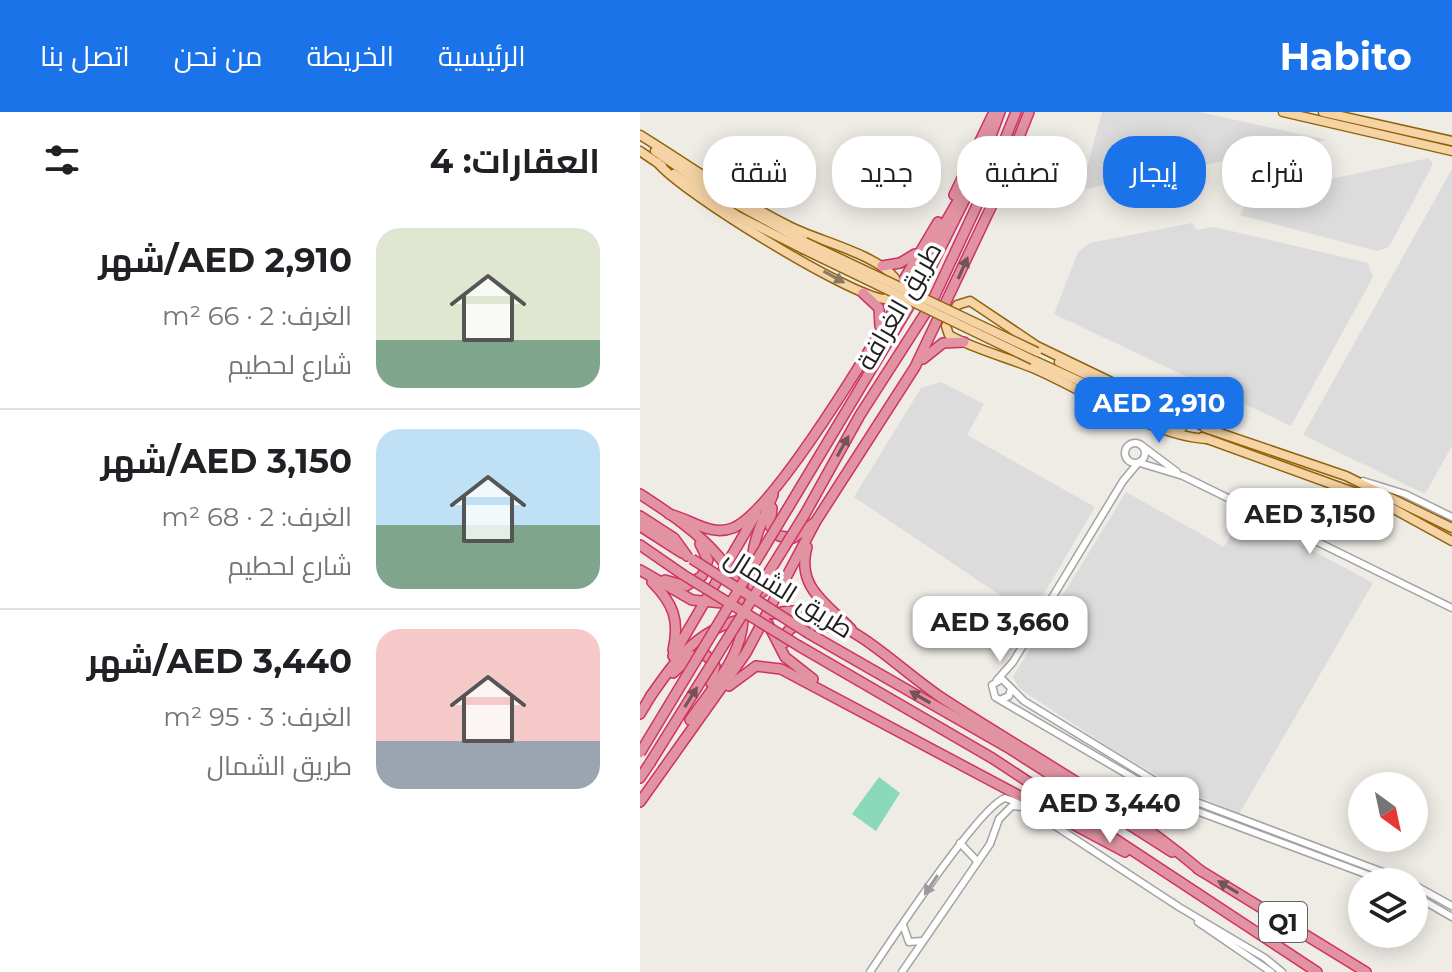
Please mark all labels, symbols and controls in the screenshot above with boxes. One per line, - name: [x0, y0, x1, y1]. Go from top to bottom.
- text: Habito: [1279, 33, 1412, 80]
- text: اتصل بنا: [40, 39, 130, 73]
- text: من نحن: [174, 39, 263, 73]
- text: الخريطة: [307, 39, 394, 73]
- text: الرئيسية: [438, 39, 526, 73]
- chip: شقة: [703, 136, 816, 208]
- chip: جديد: [832, 136, 941, 208]
- chip: تصفية: [957, 136, 1087, 208]
- chip: إيجار: [1103, 136, 1206, 208]
- chip: شراء: [1222, 136, 1332, 208]
- icon: filters: [40, 138, 84, 182]
- text: العقارات: 4: [430, 140, 600, 182]
- street label: طريق الغرافة: [850, 236, 948, 376]
- text: AED 2,910/شهر: [98, 239, 352, 281]
- one-way arrow: [957, 257, 970, 280]
- icon: home: [440, 260, 536, 356]
- one-way arrow: [823, 270, 846, 283]
- text: الغرف: 2 · 66 m²: [162, 300, 352, 332]
- text: شارع لحطيم: [228, 349, 352, 381]
- pin: AED 2,910: [1067, 377, 1251, 445]
- text: AED 2,910: [1093, 387, 1225, 419]
- one-way arrow: [836, 435, 850, 457]
- text: AED 3,150/شهر: [100, 440, 352, 482]
- icon: home: [440, 461, 536, 557]
- pin: AED 3,150: [1218, 488, 1402, 556]
- text: AED 3,150: [1244, 498, 1376, 530]
- text: الغرف: 2 · 68 m²: [161, 501, 352, 533]
- street label: طريق الشمال: [719, 541, 859, 645]
- text: شارع لحطيم: [228, 550, 352, 582]
- pin: AED 3,660: [908, 596, 1092, 664]
- text: AED 3,660: [931, 606, 1069, 638]
- text: AED 3,440/شهر: [87, 640, 352, 682]
- icon: home: [440, 661, 536, 757]
- one-way arrow: [683, 686, 697, 708]
- one-way arrow: [909, 690, 932, 704]
- text: الغرف: 3 · 95 m²: [163, 701, 352, 733]
- text: طريق الشمال: [207, 750, 352, 782]
- north arrow: [1348, 772, 1428, 852]
- map controls: [1348, 772, 1428, 948]
- pin: AED 3,440: [1018, 777, 1202, 845]
- text: AED 3,440: [1039, 787, 1181, 819]
- button: layers: [1348, 868, 1428, 948]
- one-way arrow: [924, 875, 939, 896]
- one-way arrow: [1217, 881, 1239, 895]
- road number: Q1: [1259, 902, 1307, 942]

